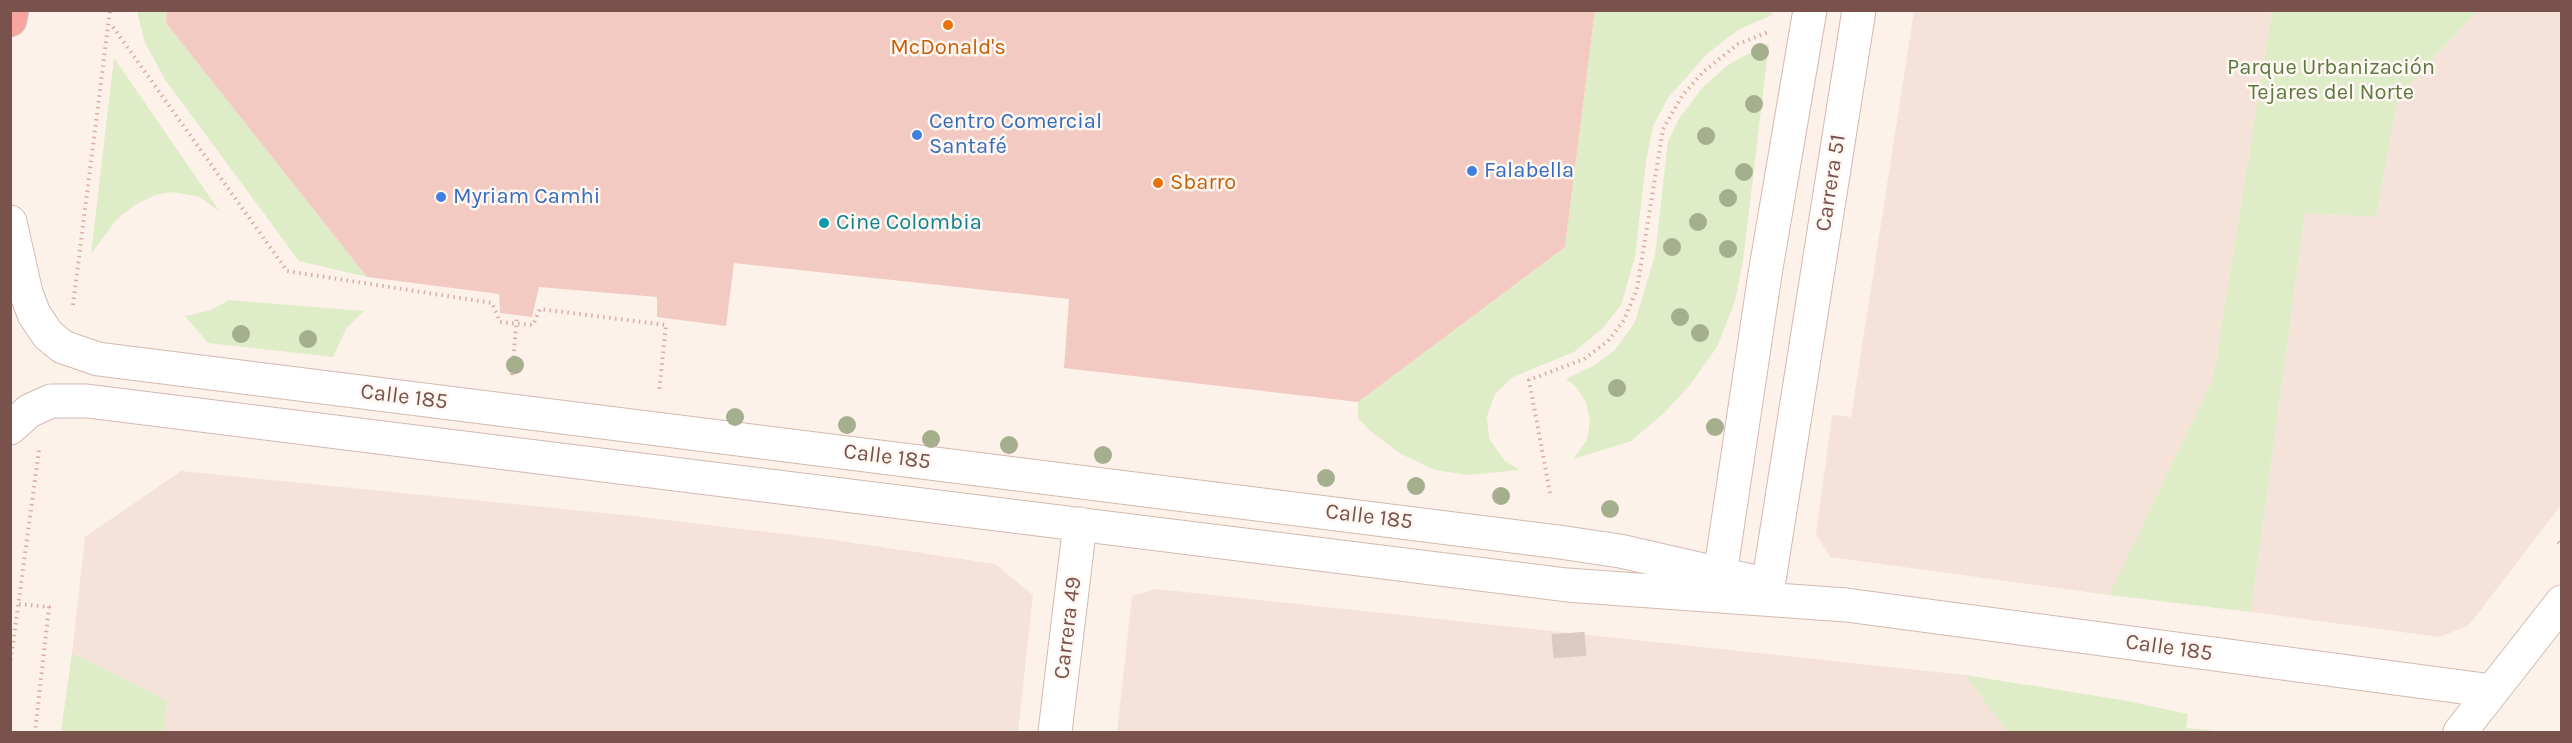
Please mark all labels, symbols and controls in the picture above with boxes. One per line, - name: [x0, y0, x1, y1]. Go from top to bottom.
- marker: McDonald's: [941, 18, 955, 32]
- place label: McDonald's: [890, 35, 1006, 61]
- park label: Parque Urbanización Tejares del Norte: [2227, 55, 2435, 106]
- place label: Centro Comercial Santafé: [929, 109, 1102, 160]
- marker: Centro Comercial Santafé: [910, 128, 924, 142]
- street label: Carrera 51: [1810, 133, 1852, 233]
- place label: Falabella: [1484, 158, 1574, 184]
- marker: Falabella: [1465, 164, 1479, 178]
- place label: Sbarro: [1170, 170, 1236, 196]
- marker: Sbarro: [1151, 176, 1165, 190]
- place label: Myriam Camhi: [453, 184, 600, 210]
- marker: Myriam Camhi: [434, 190, 448, 204]
- place label: Cine Colombia: [836, 210, 982, 236]
- marker: Cine Colombia: [817, 216, 831, 230]
- street label: Calle 185: [359, 379, 449, 415]
- street label: Calle 185: [842, 439, 932, 475]
- street label: Calle 185: [1324, 499, 1414, 535]
- street label: Carrera 49: [1049, 575, 1087, 681]
- street label: Calle 185: [2124, 629, 2214, 667]

